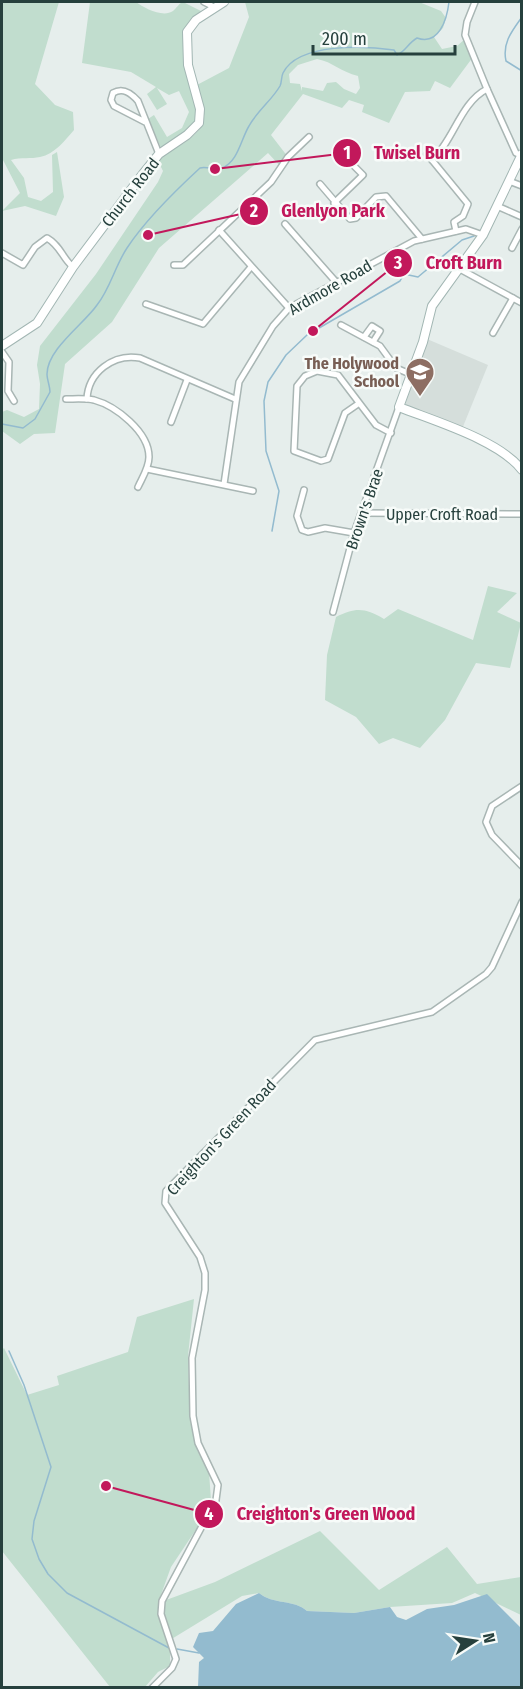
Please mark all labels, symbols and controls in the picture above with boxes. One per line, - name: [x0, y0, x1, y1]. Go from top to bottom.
- scale bar: [313, 18, 456, 56]
- text: 200 m: [322, 28, 367, 50]
- callout: Twisel Burn: [332, 135, 472, 171]
- text: 1: [343, 142, 351, 164]
- text: Twisel Burn: [374, 142, 460, 164]
- street label: Church Road: [98, 154, 163, 231]
- callout: Glenlyon Park: [239, 193, 397, 229]
- text: 2: [249, 200, 258, 222]
- text: Glenlyon Park: [281, 200, 386, 222]
- callout: Croft Burn: [383, 245, 514, 281]
- text: 3: [393, 252, 403, 274]
- text: Croft Burn: [426, 252, 502, 274]
- street label: Ardmore Road: [285, 256, 375, 319]
- place label: The Holywood School: [305, 354, 400, 391]
- school or university icon: The Holywood School: [404, 356, 436, 398]
- street label: Brown's Brae: [342, 466, 387, 552]
- street label: Upper Croft Road: [386, 505, 498, 524]
- street label: Creighton's Green Road: [163, 1075, 280, 1199]
- callout: Creighton's Green Wood: [194, 1496, 427, 1532]
- text: 4: [204, 1503, 214, 1525]
- text: Creighton's Green Wood: [237, 1503, 415, 1525]
- north arrow: [445, 1611, 505, 1671]
- text: N: [479, 1631, 499, 1645]

